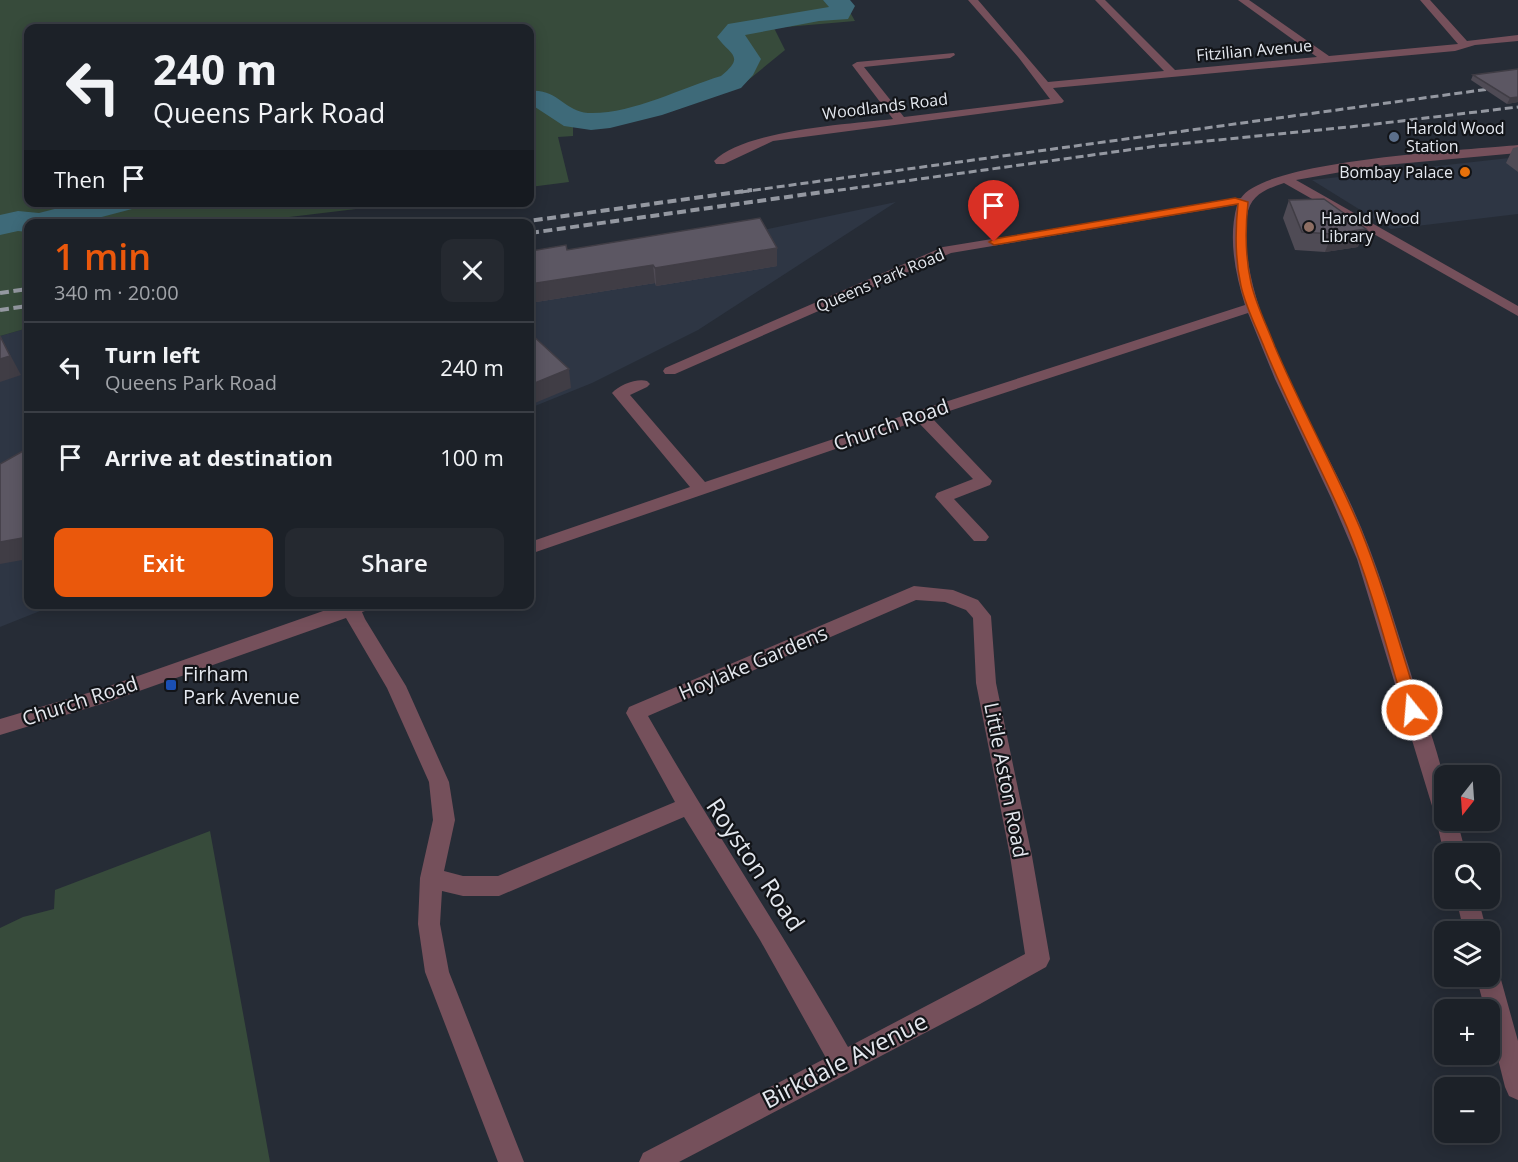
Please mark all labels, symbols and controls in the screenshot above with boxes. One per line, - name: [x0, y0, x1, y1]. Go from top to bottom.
- street label: Fitzilian Avenue: [1195, 34, 1313, 66]
- text: 240 m: [153, 40, 277, 97]
- icon: left: [54, 48, 132, 126]
- street label: Woodlands Road: [821, 87, 949, 125]
- text: Queens Park Road: [153, 94, 385, 131]
- place label: Harold Wood Station: [1406, 117, 1505, 157]
- marker: Harold Wood Station: [1387, 130, 1401, 144]
- place label: Bombay Palace: [1339, 161, 1453, 183]
- icon: arrive: [117, 162, 150, 195]
- text: Then: [54, 164, 105, 194]
- marker: Bombay Palace: [1458, 165, 1472, 179]
- pin: [968, 180, 1019, 242]
- icon: arrive: [977, 189, 1010, 222]
- place label: Harold Wood Library: [1321, 207, 1420, 247]
- marker: Harold Wood Library: [1302, 220, 1316, 234]
- text: 1 min: [54, 232, 151, 281]
- button: close: [441, 239, 504, 302]
- street label: Queens Park Road: [812, 243, 948, 317]
- text: 340 m · 20:00: [54, 279, 179, 306]
- text: Turn left: [105, 339, 200, 369]
- icon: left: [54, 351, 87, 384]
- text: 240 m: [440, 352, 504, 382]
- text: Queens Park Road: [105, 369, 277, 396]
- street label: Church Road: [830, 392, 952, 457]
- icon: arrive: [54, 441, 87, 474]
- text: Arrive at destination: [105, 442, 333, 472]
- text: 100 m: [440, 442, 504, 472]
- button: Exit: [54, 528, 273, 597]
- button: Share: [285, 528, 504, 597]
- street label: Hoylake Gardens: [674, 619, 831, 706]
- place label: Firham Park Avenue: [183, 660, 300, 710]
- street label: Church Road: [19, 669, 141, 732]
- marker: Firham Park Avenue: [164, 678, 178, 692]
- position arrow: [1380, 678, 1444, 742]
- street label: Little Aston Road: [978, 700, 1035, 860]
- north arrow: [1434, 765, 1500, 831]
- map controls: [1434, 765, 1500, 1143]
- street label: Royston Road: [700, 791, 813, 937]
- button: search: [1434, 843, 1500, 909]
- button: layers: [1434, 921, 1500, 987]
- button: +: [1434, 999, 1500, 1065]
- street label: Birkdale Avenue: [756, 1004, 933, 1116]
- button: −: [1434, 1077, 1500, 1143]

